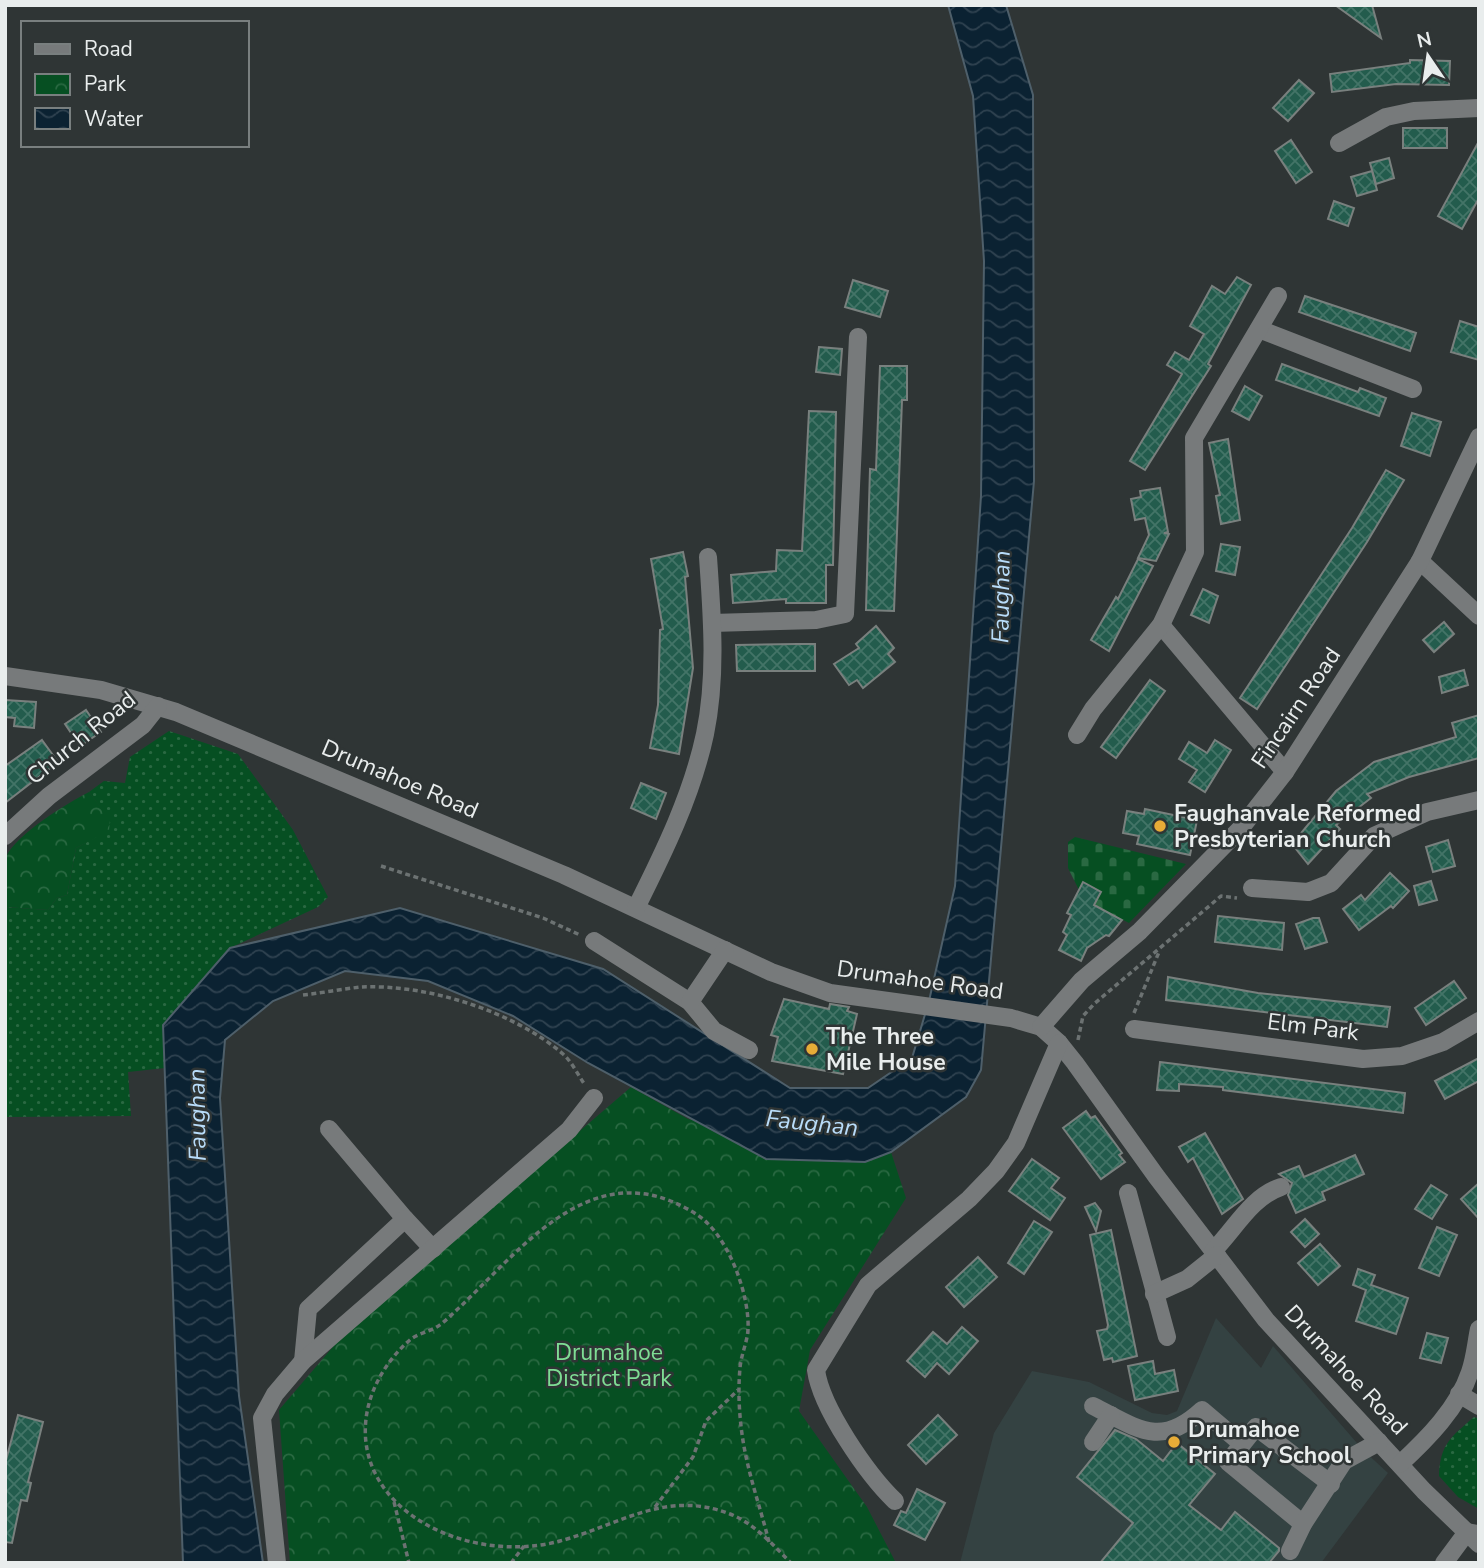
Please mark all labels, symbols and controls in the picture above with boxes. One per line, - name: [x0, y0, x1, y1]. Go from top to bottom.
- legend: [21, 21, 248, 147]
- north arrow: [1393, 21, 1463, 91]
- text: N: [1415, 26, 1434, 55]
- text: Road: [84, 35, 133, 63]
- text: Park: [84, 70, 126, 98]
- text: Water: [84, 105, 143, 133]
- water label: Faughan: [984, 550, 1018, 644]
- street label: Fincairn Road: [1244, 641, 1348, 775]
- street label: Church Road: [20, 684, 142, 792]
- street label: Drumahoe Road: [317, 732, 483, 826]
- place label: Faughanvale Reformed Presbyterian Church: [1174, 798, 1421, 855]
- marker: Faughanvale Reformed Presbyterian Church: [1152, 818, 1168, 834]
- street label: Drumahoe Road: [835, 953, 1005, 1007]
- street label: Elm Park: [1266, 1006, 1361, 1048]
- place label: The Three Mile House: [826, 1021, 946, 1078]
- marker: The Three Mile House: [804, 1041, 820, 1057]
- water label: Faughan: [180, 1068, 214, 1162]
- water label: Faughan: [764, 1102, 860, 1144]
- street label: Drumahoe Road: [1278, 1298, 1414, 1442]
- park label: Drumahoe District Park: [546, 1337, 672, 1394]
- place label: Drumahoe Primary School: [1188, 1414, 1352, 1471]
- marker: Drumahoe Primary School: [1166, 1434, 1182, 1450]

